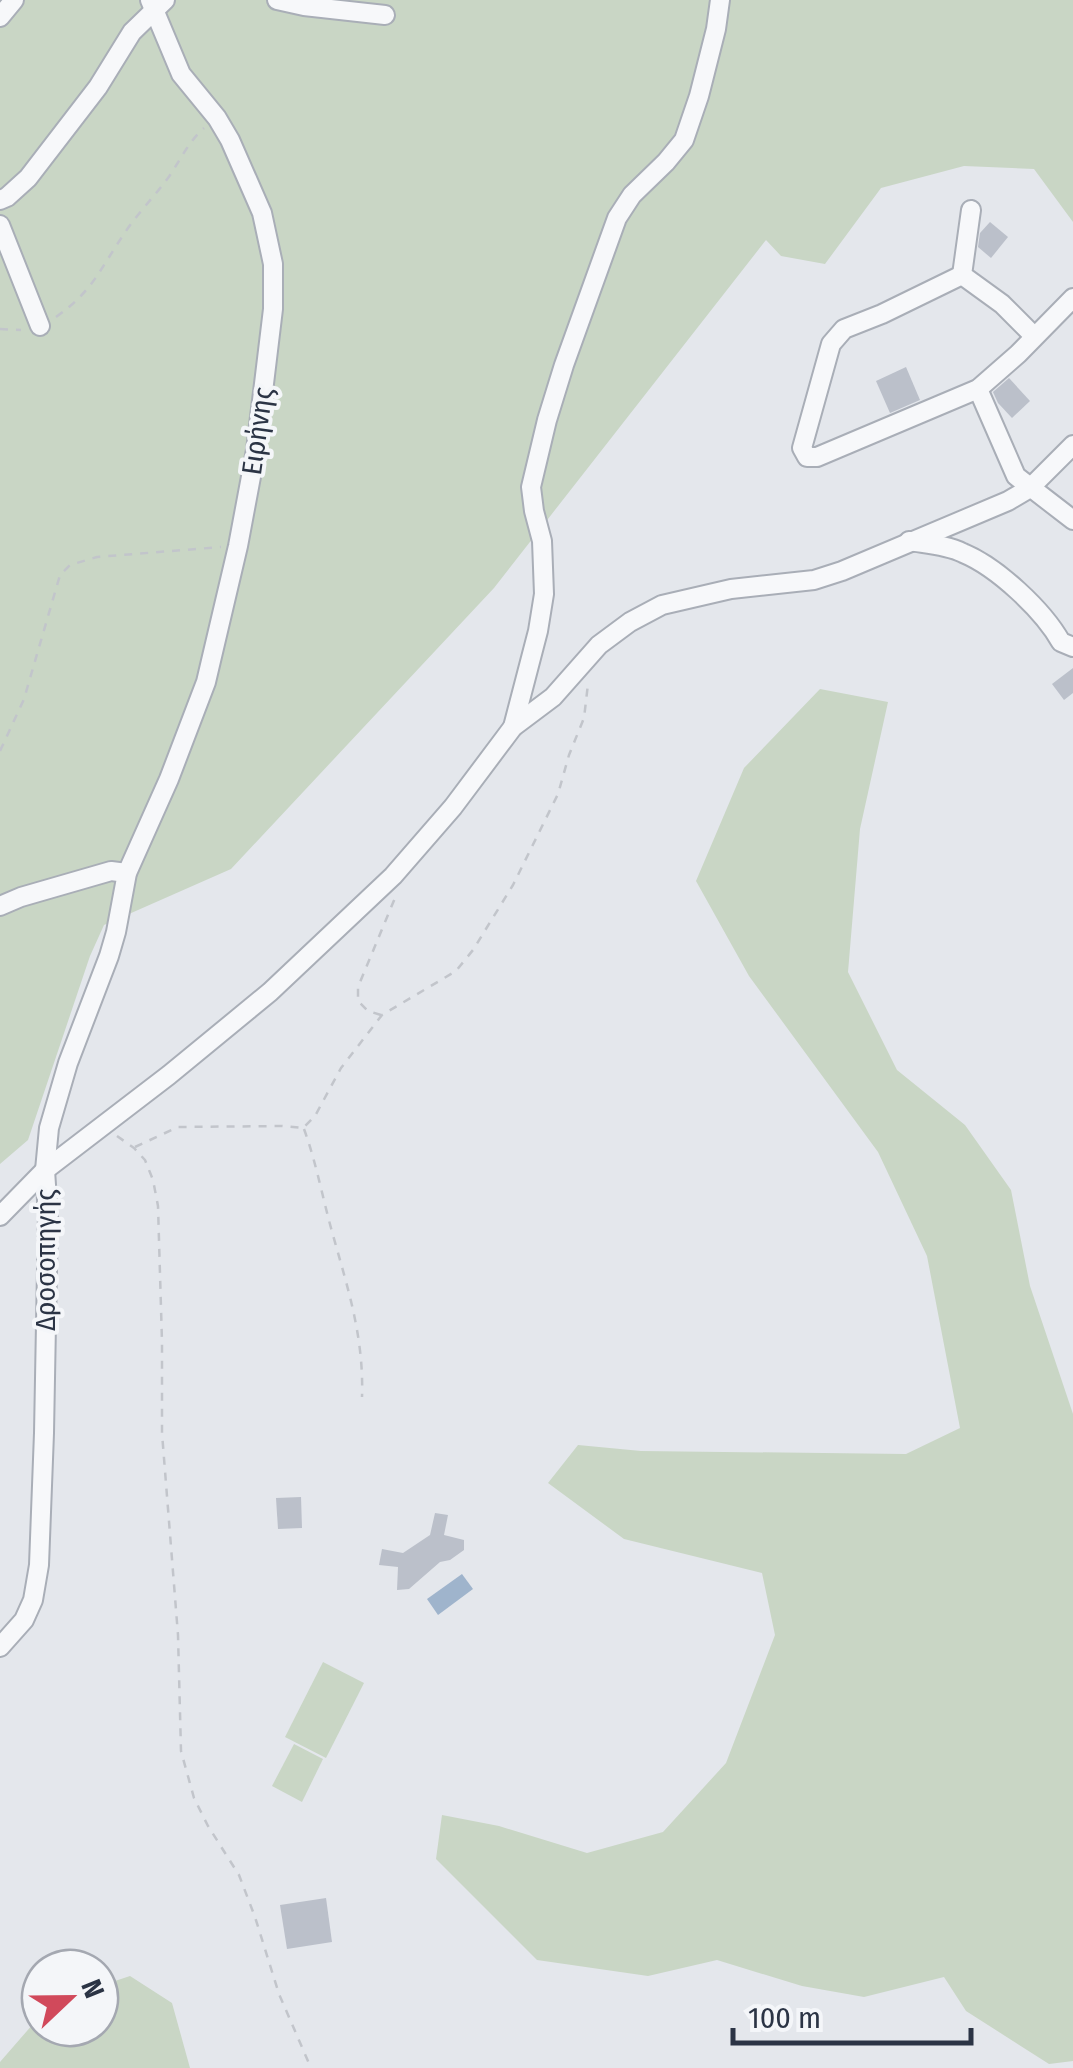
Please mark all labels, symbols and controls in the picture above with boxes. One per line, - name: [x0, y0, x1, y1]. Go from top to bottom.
- street label: Ειρήνης: [235, 385, 280, 477]
- street label: Δροσοπηγής: [29, 1189, 62, 1331]
- north arrow: [20, 1948, 120, 2048]
- text: N: [74, 1975, 111, 2003]
- scale bar: [733, 1983, 970, 2045]
- text: 100 m: [748, 2000, 821, 2036]

